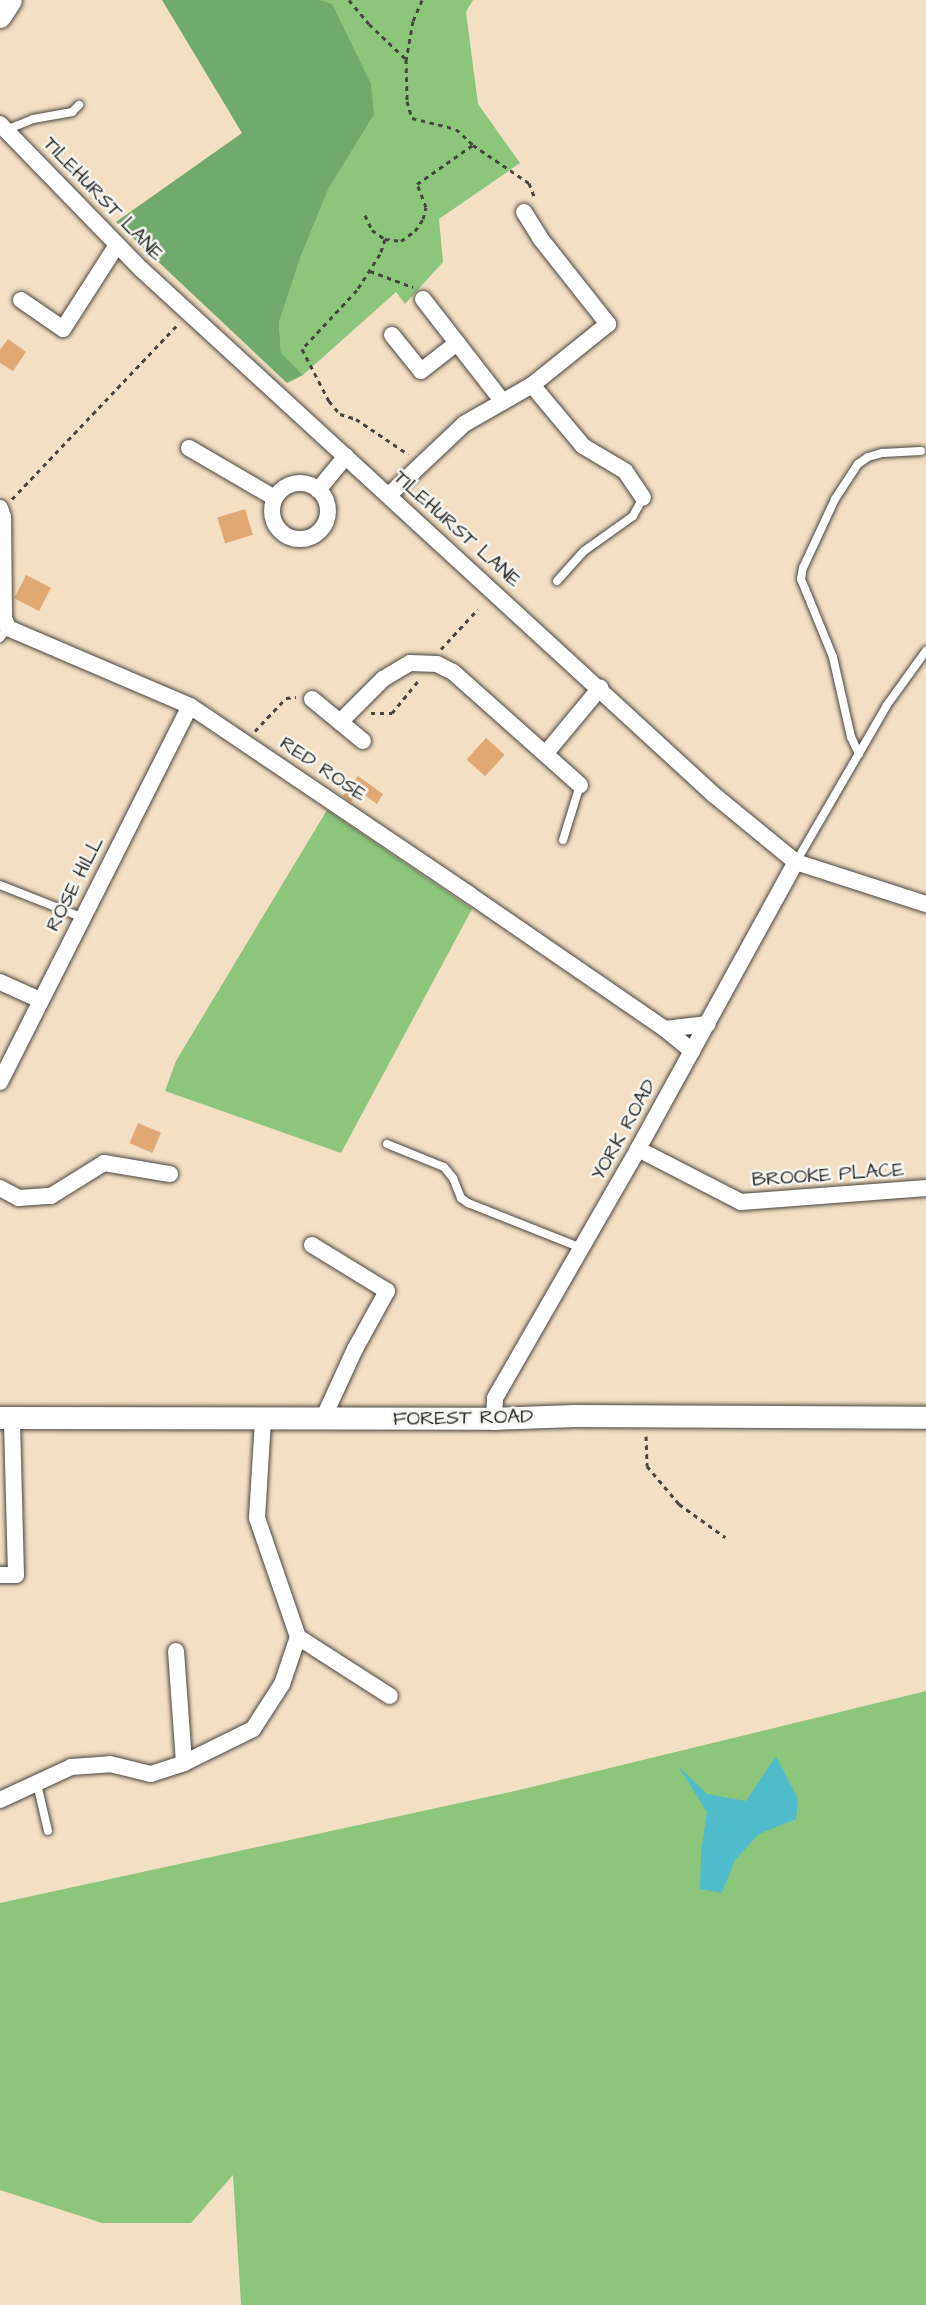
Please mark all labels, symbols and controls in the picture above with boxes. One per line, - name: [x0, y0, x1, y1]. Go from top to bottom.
- street label: TILEHURST LANE: [38, 132, 168, 266]
- street label: TILEHURST LANE: [388, 466, 526, 592]
- street label: RED ROSE: [275, 731, 371, 807]
- street label: ROSE HILL: [41, 833, 109, 935]
- street label: YORK ROAD: [586, 1075, 662, 1185]
- street label: BROOKE PLACE: [751, 1158, 905, 1192]
- street label: FOREST ROAD: [393, 1405, 533, 1431]

